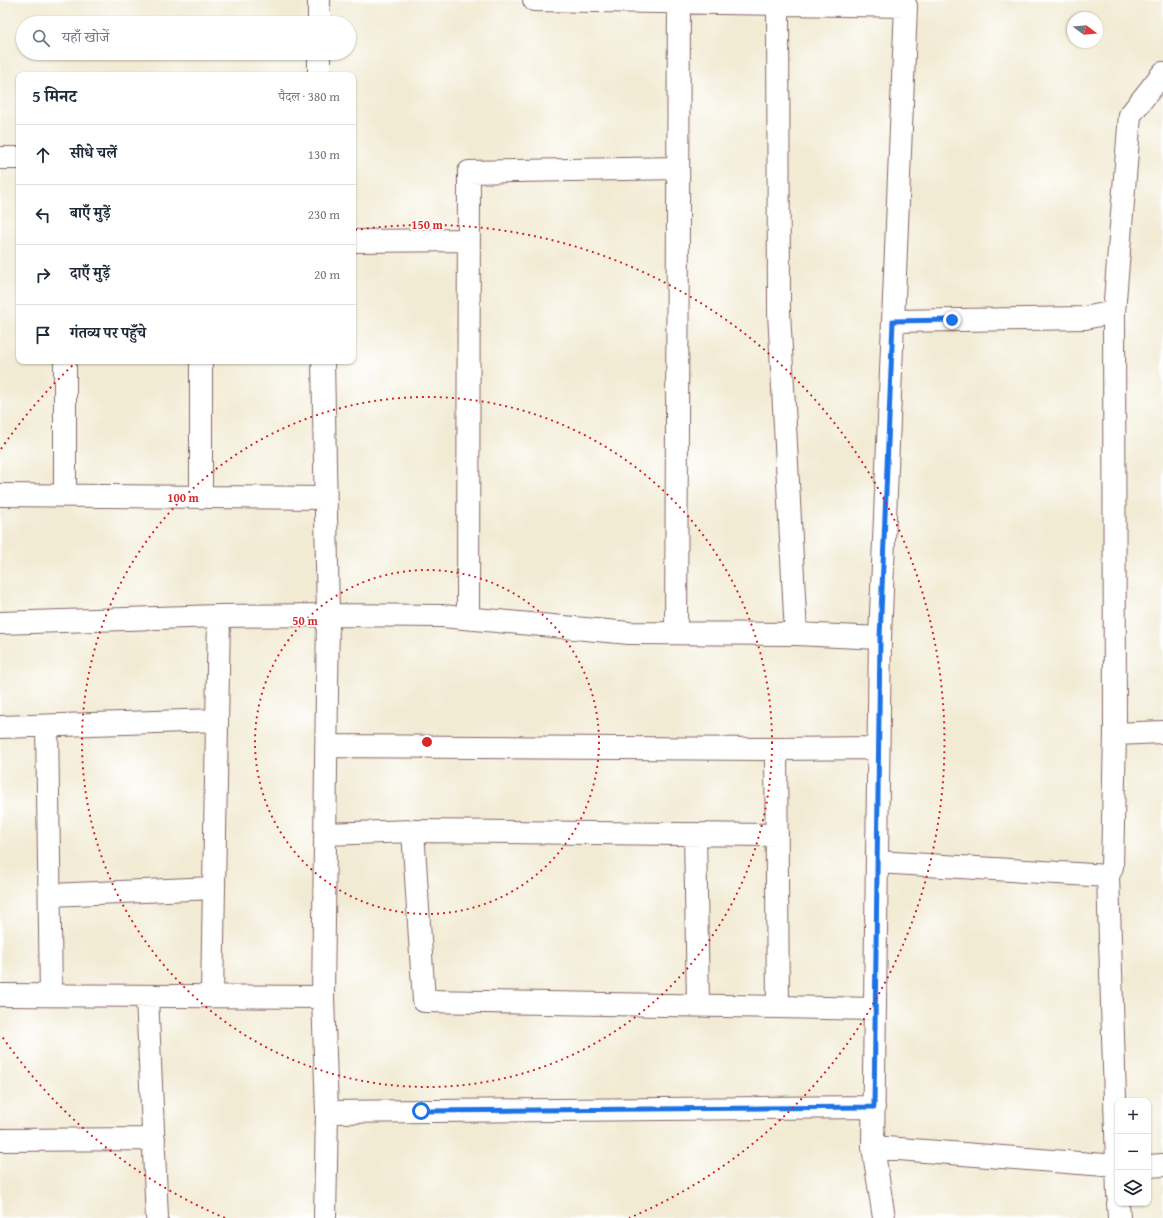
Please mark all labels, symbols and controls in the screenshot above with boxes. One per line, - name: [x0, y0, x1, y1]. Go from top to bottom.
- north arrow: [1067, 12, 1103, 48]
- search box: [16, 16, 356, 60]
- text: यहाँ खोजें: [62, 26, 109, 47]
- icon: search: [30, 27, 52, 49]
- text: 5 मिनट: [32, 83, 77, 108]
- text: पैदल · 380 m: [279, 87, 340, 106]
- text: सीधे चलें: [70, 142, 117, 163]
- icon: ahead: [32, 144, 54, 166]
- text: 130 m: [308, 145, 340, 164]
- text: बाएँ मुड़ें: [70, 202, 111, 223]
- icon: left: [32, 204, 54, 226]
- text: 230 m: [308, 205, 340, 224]
- text: 150 m: [411, 216, 444, 233]
- text: दाएँ मुड़ें: [70, 262, 110, 283]
- icon: right: [32, 264, 54, 286]
- text: 20 m: [314, 265, 340, 284]
- route end: [943, 311, 961, 329]
- text: गंतव्य पर पहुँचे: [70, 322, 146, 343]
- icon: arrive: [32, 324, 54, 346]
- text: 100 m: [167, 489, 200, 506]
- text: 50 m: [292, 612, 318, 629]
- centre of rings: [420, 735, 434, 749]
- map controls: [1115, 1098, 1151, 1206]
- button: +: [1115, 1098, 1151, 1134]
- route start: [412, 1102, 430, 1120]
- button: −: [1115, 1134, 1151, 1170]
- button: layers: [1115, 1170, 1151, 1206]

